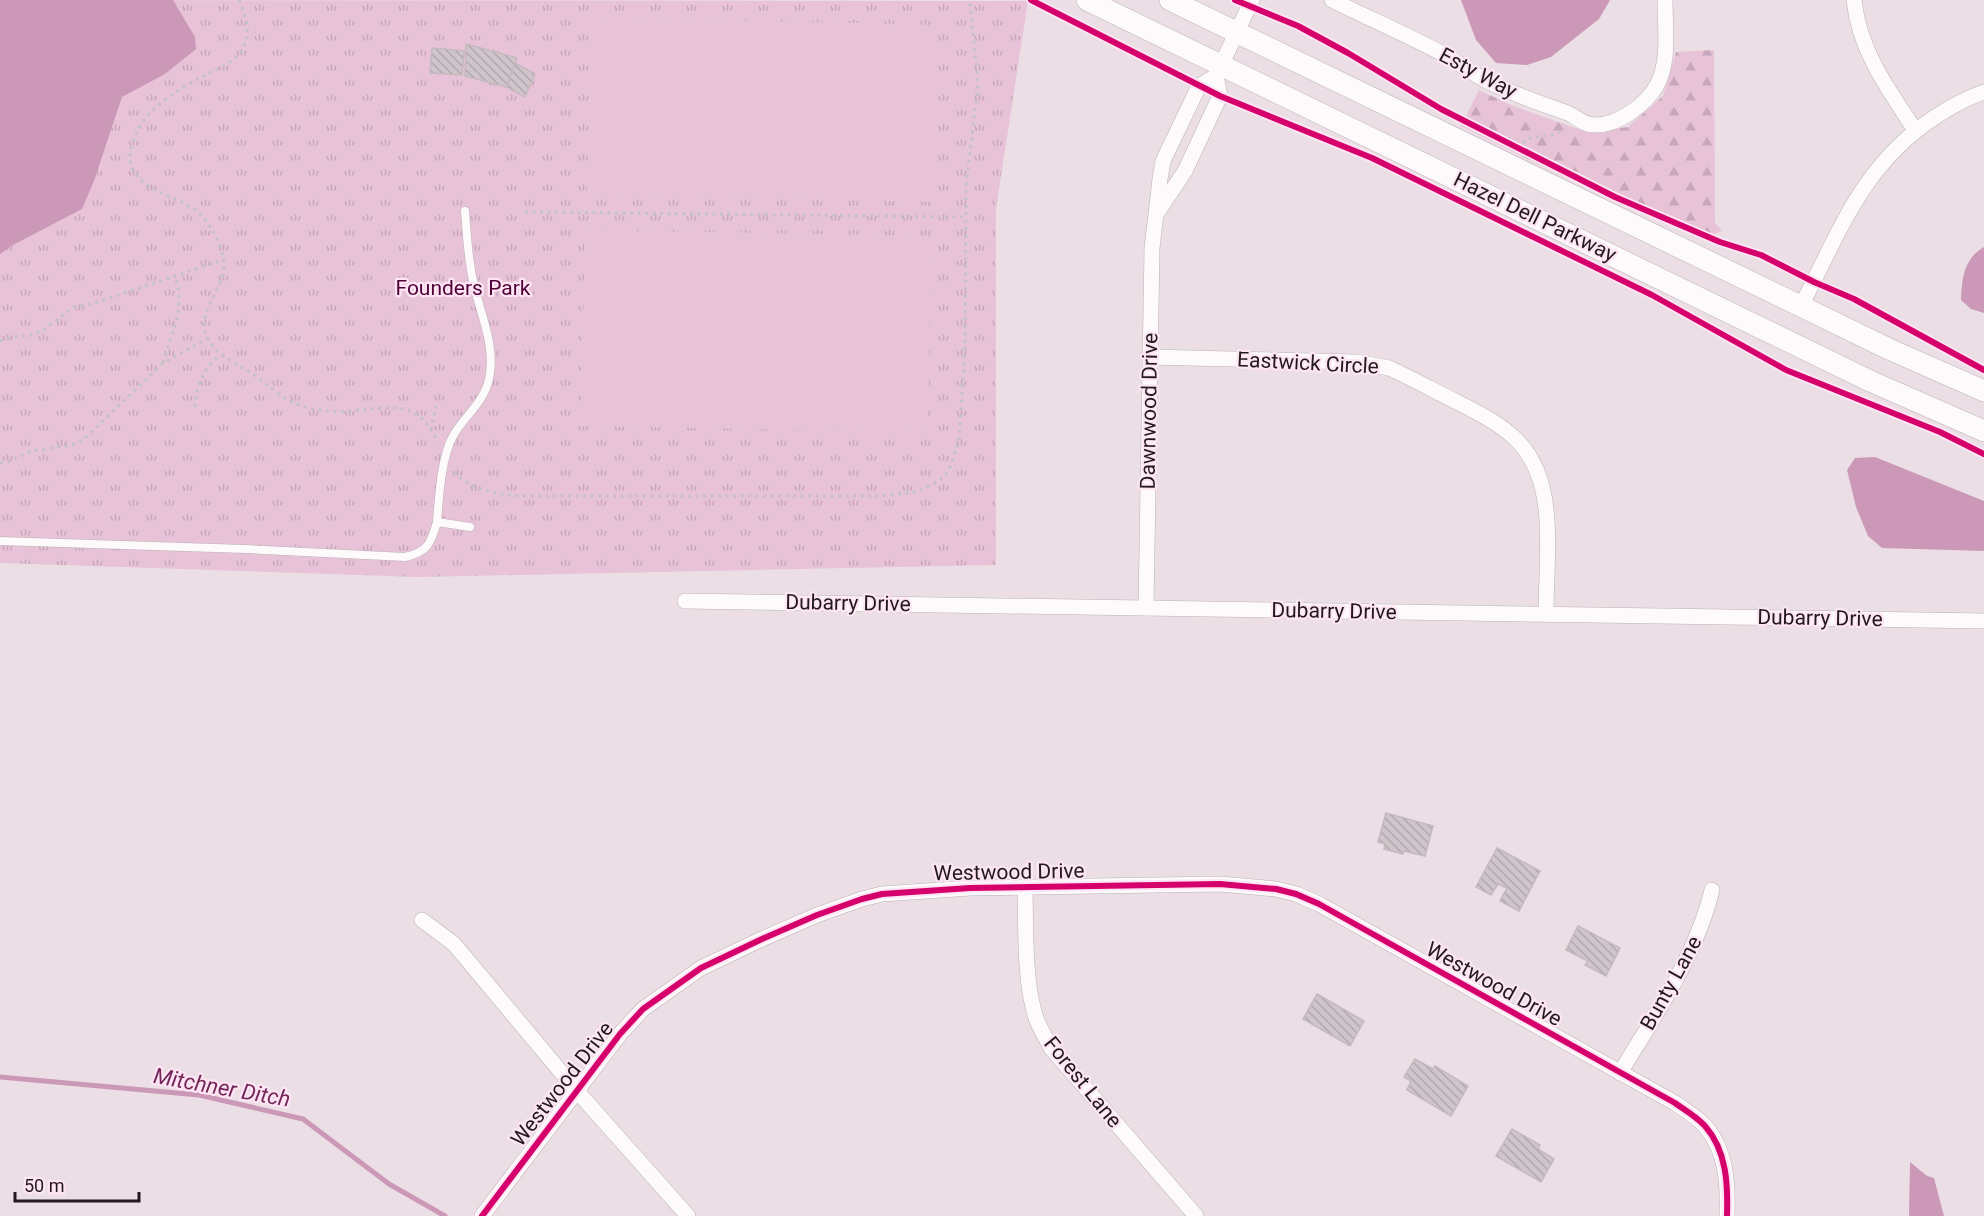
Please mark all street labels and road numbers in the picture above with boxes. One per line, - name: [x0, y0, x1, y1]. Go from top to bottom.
- street label: Esty Way: [1435, 43, 1521, 103]
- street label: Hazel Dell Parkway: [1450, 167, 1620, 267]
- street label: Dawnwood Drive: [1136, 333, 1162, 489]
- street label: Eastwick Circle: [1237, 347, 1379, 379]
- street label: Dubarry Drive: [785, 590, 911, 616]
- street label: Dubarry Drive: [1271, 598, 1397, 624]
- street label: Dubarry Drive: [1757, 605, 1883, 631]
- street label: Westwood Drive: [933, 859, 1085, 885]
- street label: Bunty Lane: [1635, 932, 1707, 1034]
- street label: Westwood Drive: [1422, 937, 1566, 1031]
- street label: Westwood Drive: [506, 1017, 618, 1151]
- street label: Forest Lane: [1039, 1032, 1127, 1132]

